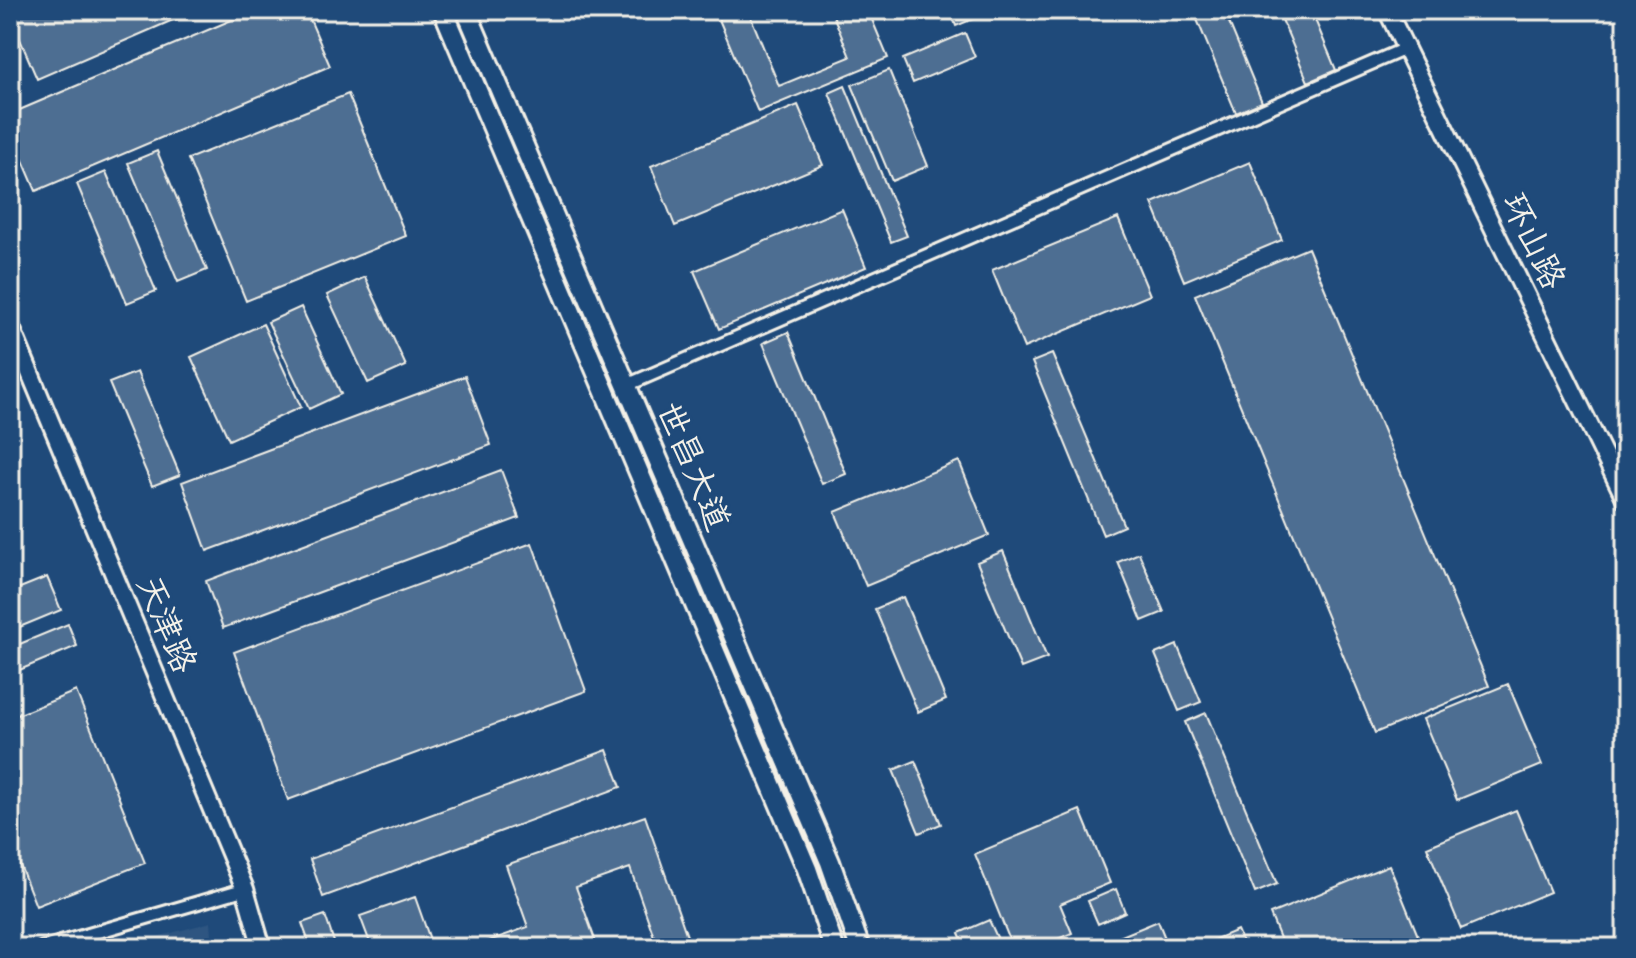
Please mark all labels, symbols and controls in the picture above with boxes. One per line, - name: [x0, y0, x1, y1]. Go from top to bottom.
- street label: 环山路: [1492, 186, 1576, 296]
- street label: 世昌大道: [648, 395, 740, 537]
- street label: 天津路: [127, 569, 207, 679]

